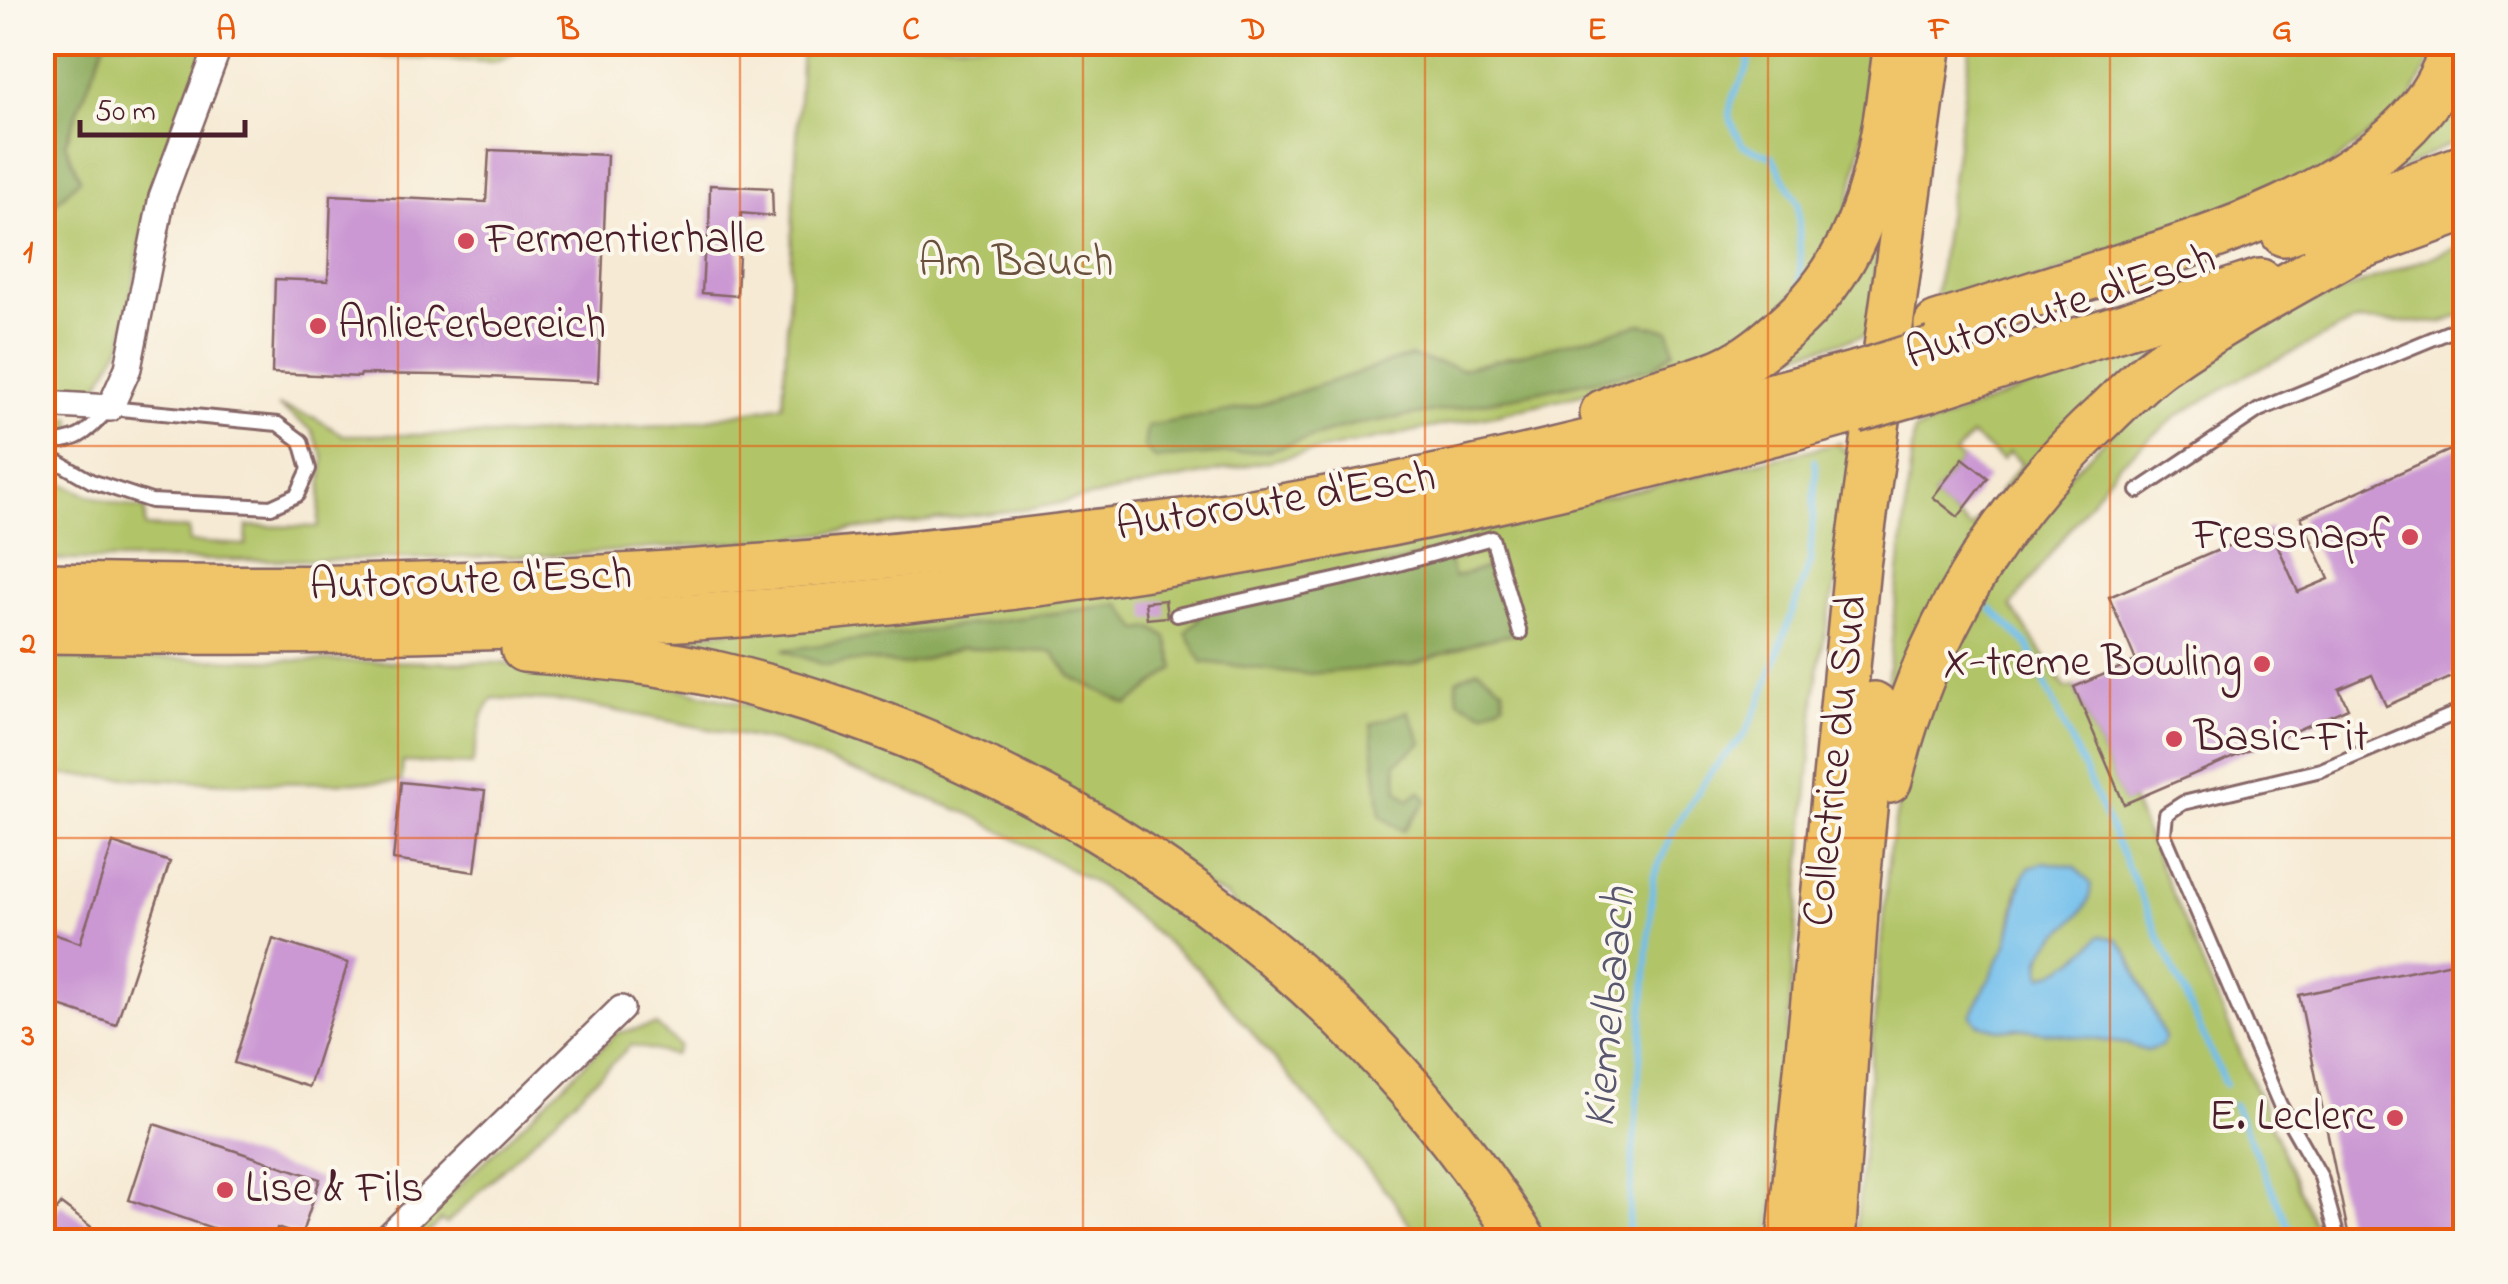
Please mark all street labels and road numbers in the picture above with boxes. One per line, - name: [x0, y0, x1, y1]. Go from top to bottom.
- street label: Autoroute d'Esch: [1897, 227, 2225, 389]
- street label: Autoroute d'Esch: [1111, 445, 1441, 561]
- street label: Autoroute d'Esch: [309, 543, 633, 621]
- street label: Collectrice du Sud: [1787, 592, 1887, 930]

